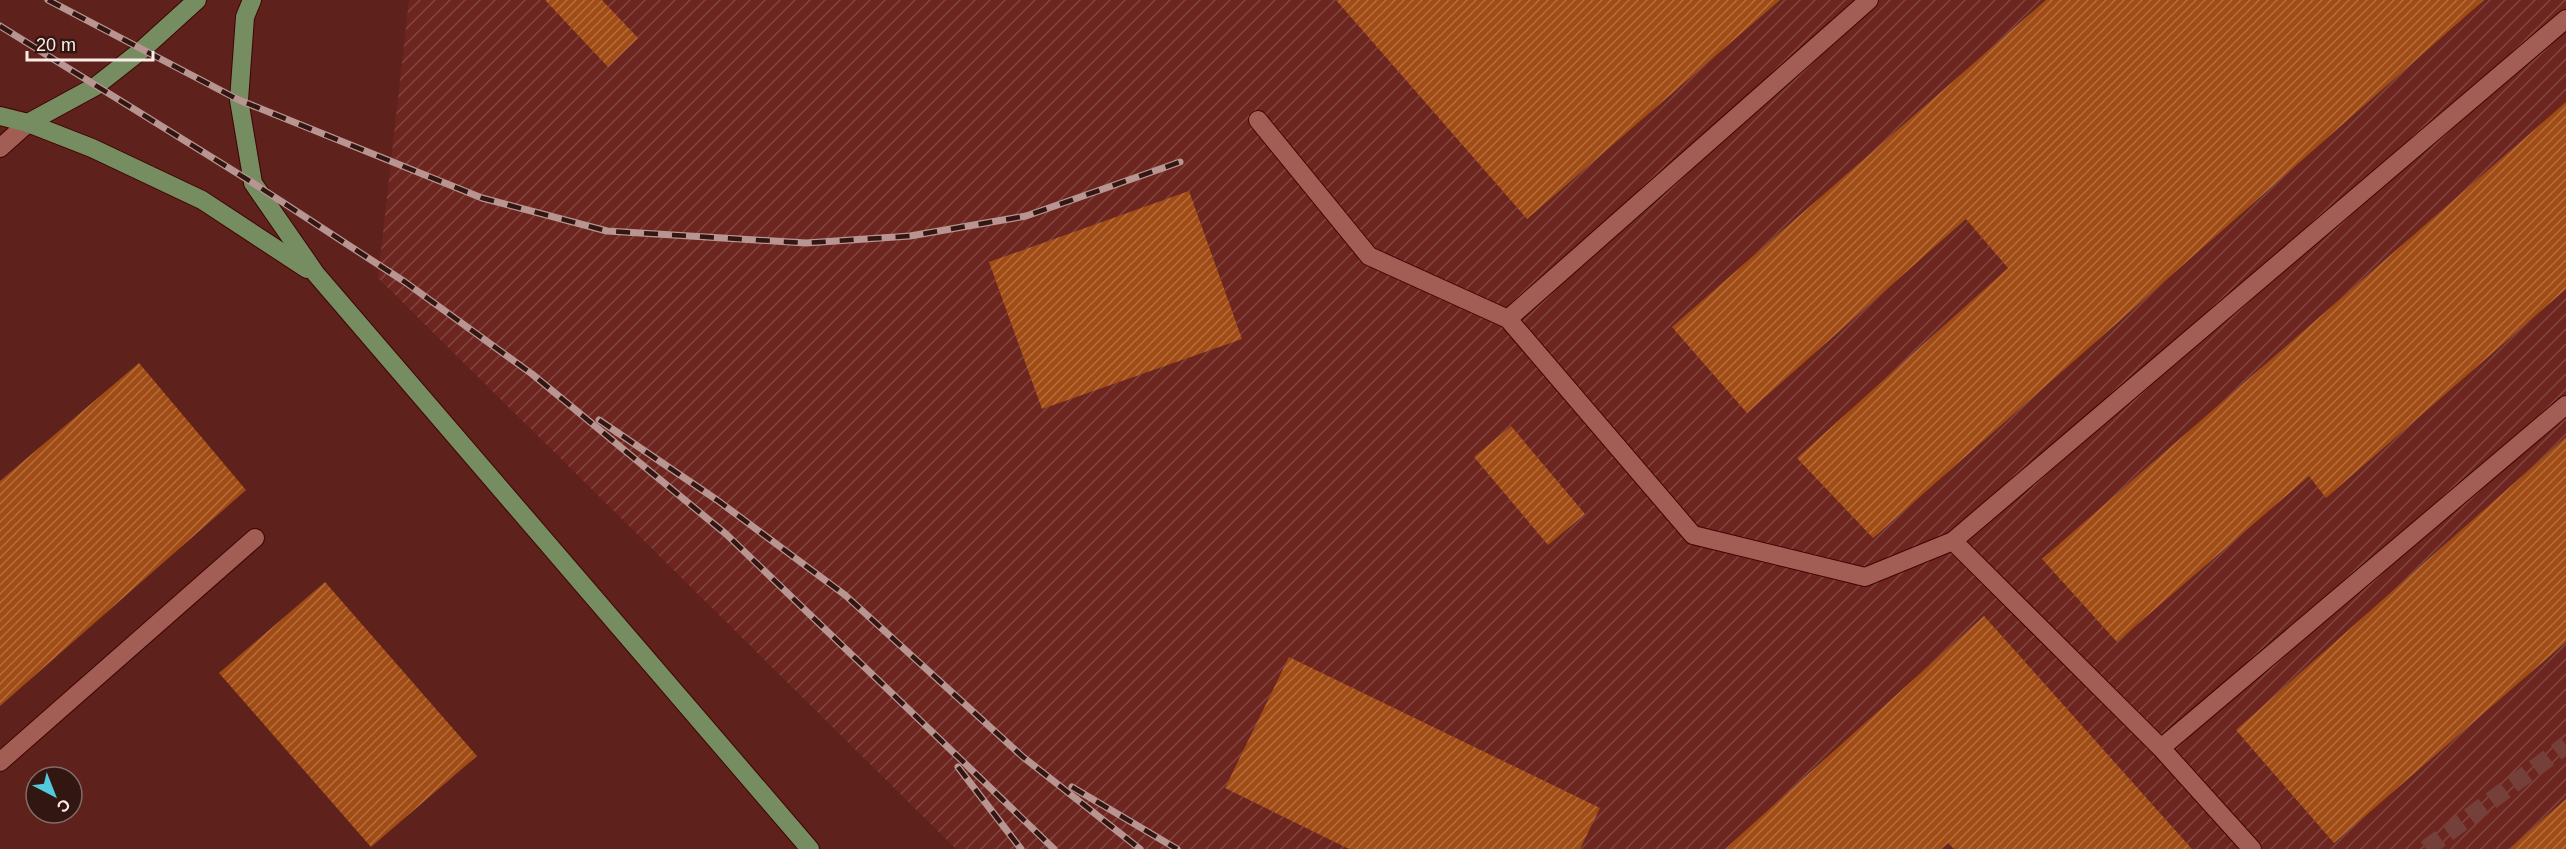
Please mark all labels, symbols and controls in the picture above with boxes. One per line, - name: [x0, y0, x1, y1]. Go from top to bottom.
- scale bar: [27, 24, 153, 62]
- text: 20 m: [36, 35, 76, 55]
- north arrow: [24, 765, 84, 825]
- text: С: [53, 796, 74, 816]

